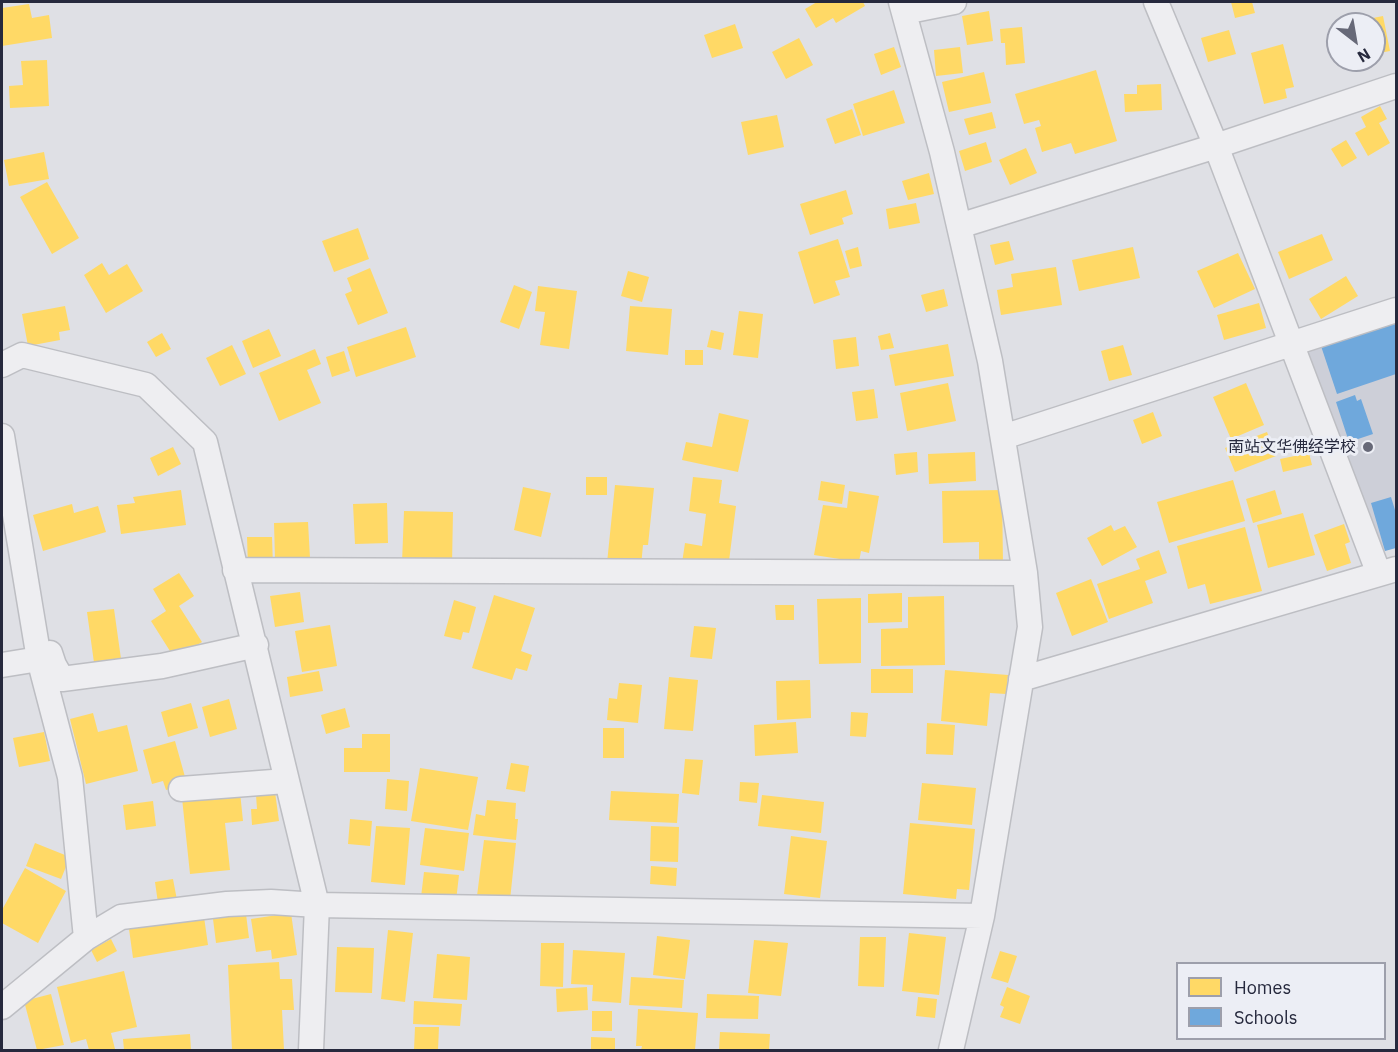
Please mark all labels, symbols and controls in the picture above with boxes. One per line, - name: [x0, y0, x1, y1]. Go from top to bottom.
- north arrow: [1326, 12, 1386, 72]
- text: N: [1354, 44, 1374, 67]
- place label: 南站文华佛经学校: [1228, 437, 1356, 457]
- marker: 南站文华佛经学校: [1361, 440, 1375, 454]
- legend: [1176, 962, 1386, 1040]
- text: Homes: [1234, 976, 1291, 999]
- text: Schools: [1234, 1006, 1298, 1029]

